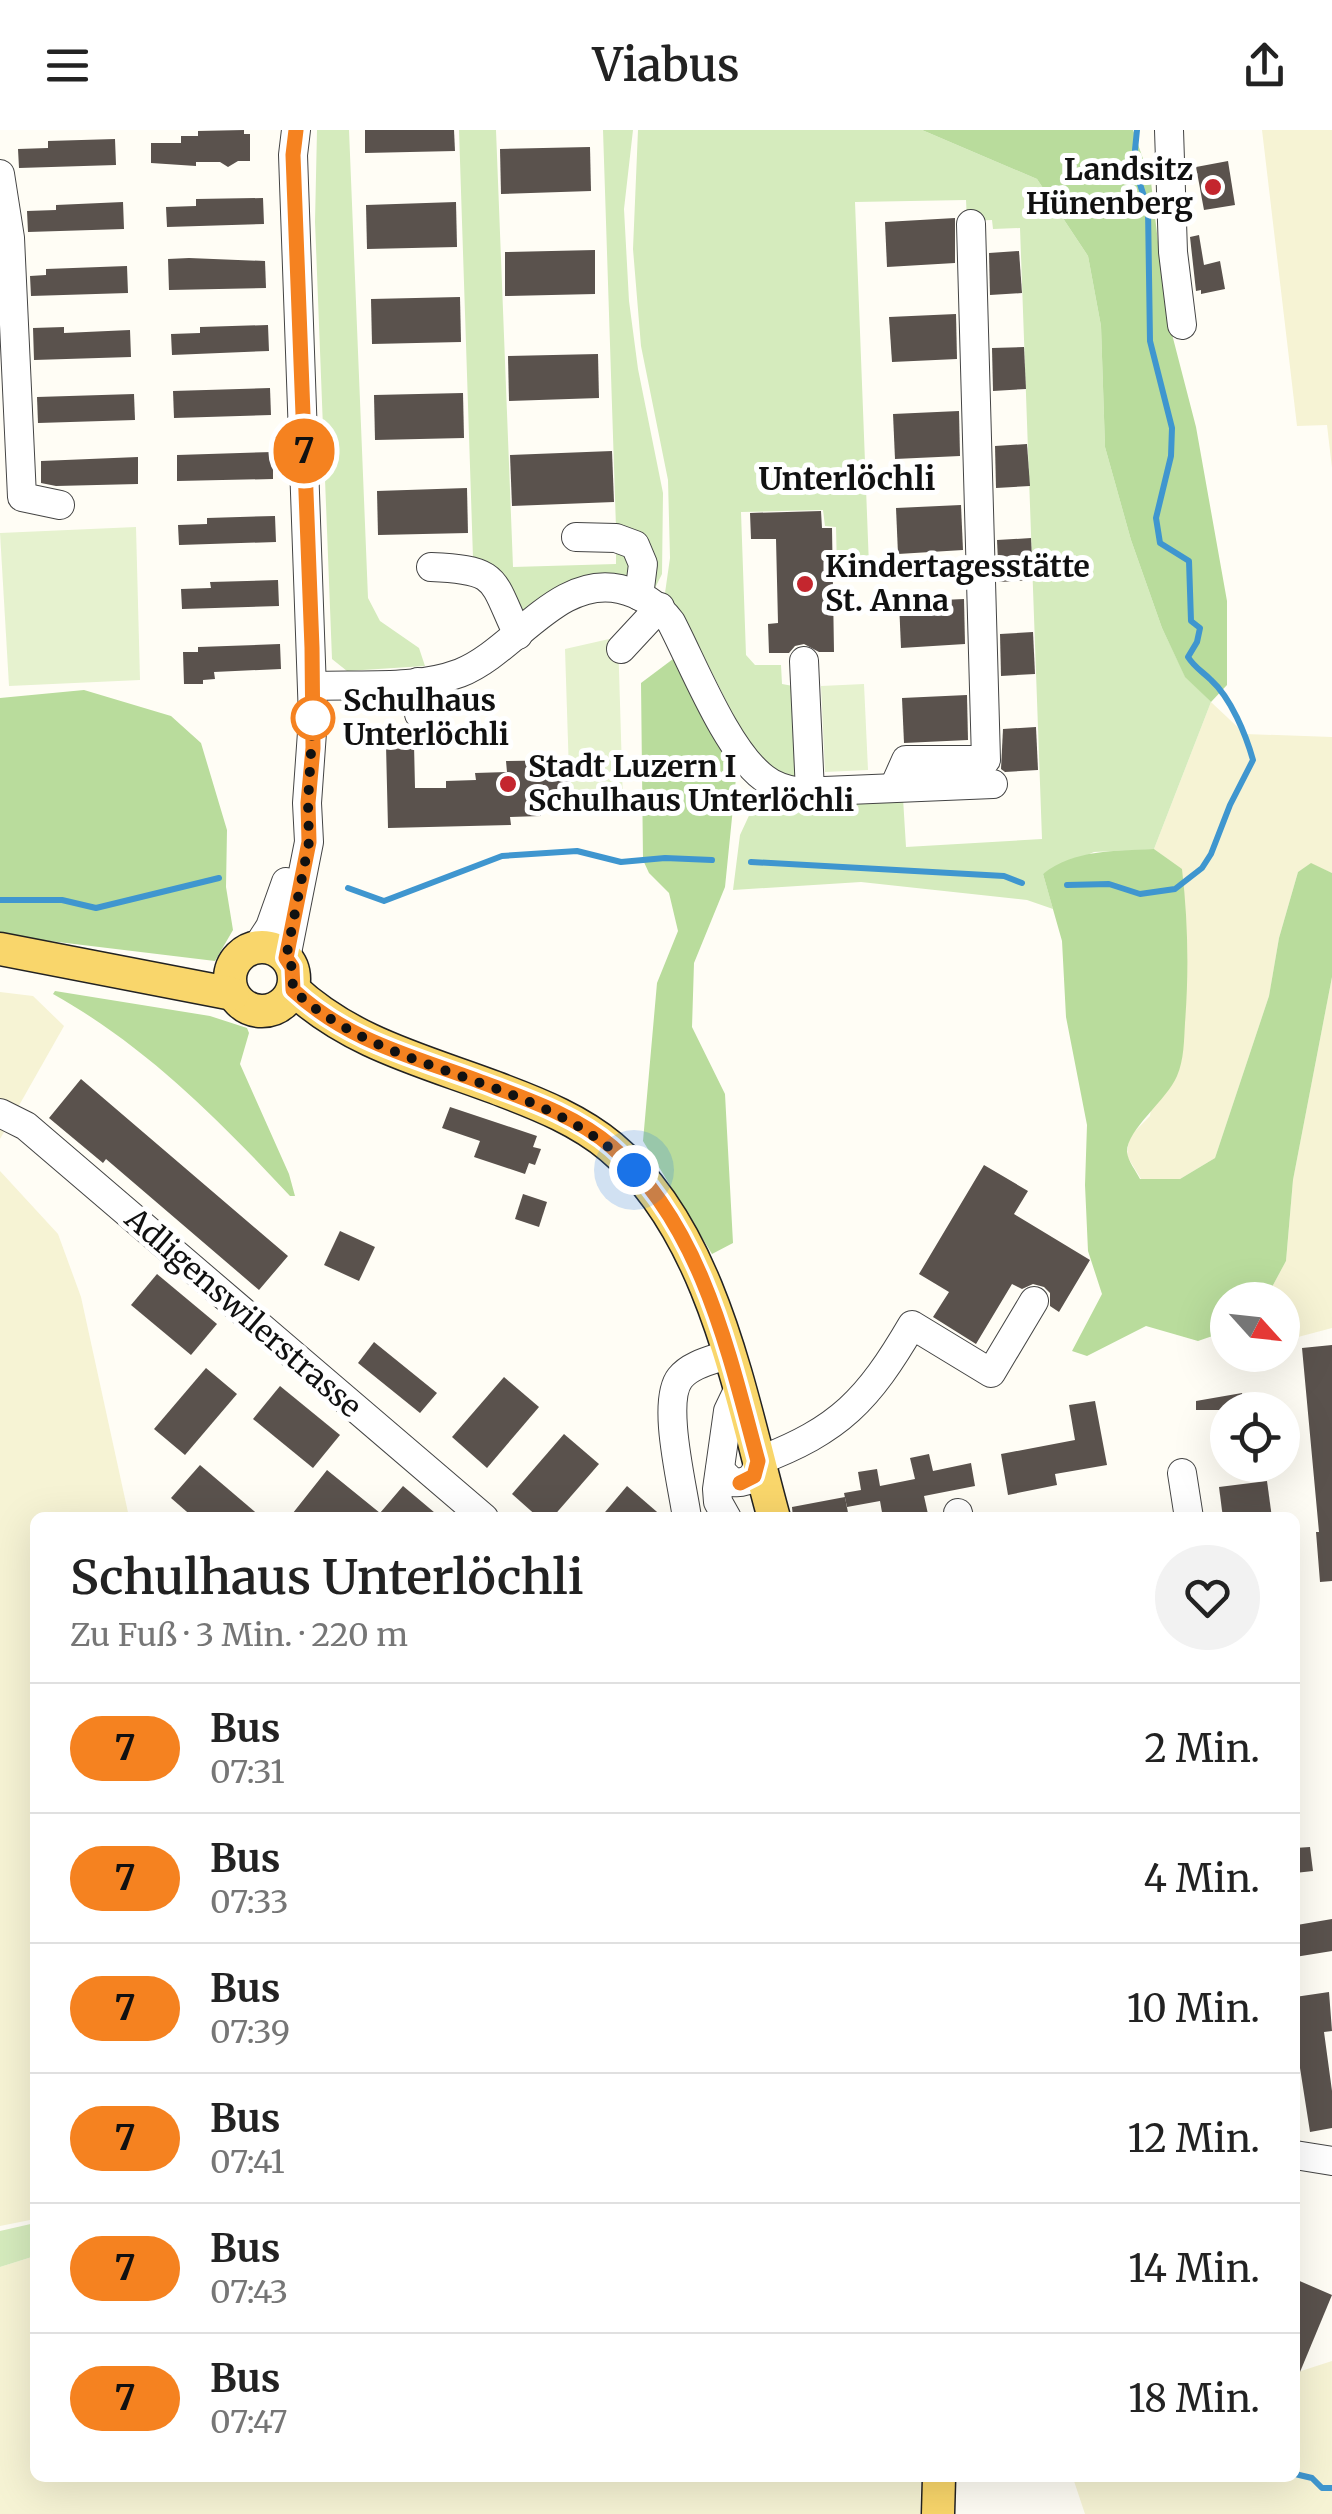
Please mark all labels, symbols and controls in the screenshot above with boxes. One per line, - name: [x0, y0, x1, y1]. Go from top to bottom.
- text: Viabus: [592, 37, 740, 93]
- icon: menu: [40, 38, 95, 93]
- icon: share: [1237, 38, 1292, 93]
- place label: Landsitz Hünenberg: [1026, 150, 1193, 222]
- marker: Landsitz Hünenberg: [1202, 176, 1224, 198]
- line badge: 7: [272, 418, 336, 484]
- text: 7: [294, 429, 314, 473]
- district label: Unterlöchli: [758, 459, 936, 499]
- place label: Kindertagesstätte St. Anna: [825, 547, 1090, 619]
- marker: Kindertagesstätte St. Anna: [794, 573, 816, 595]
- place label: Schulhaus Unterlöchli: [343, 681, 509, 753]
- marker: Schulhaus Unterlöchli: [292, 697, 334, 739]
- place label: Stadt Luzern I Schulhaus Unterlöchli: [528, 747, 854, 819]
- marker: Stadt Luzern I Schulhaus Unterlöchli: [497, 773, 519, 795]
- your location: [609, 1145, 659, 1195]
- street label: Adligenswilerstrasse: [117, 1199, 369, 1425]
- north arrow: [1210, 1282, 1300, 1372]
- map controls: [1210, 1282, 1300, 1482]
- button: locate: [1210, 1392, 1300, 1482]
- button: heart: [1155, 1545, 1260, 1650]
- text: Schulhaus Unterlöchli: [70, 1547, 584, 1607]
- text: Zu Fuß · 3 Min. · 220 m: [70, 1615, 408, 1655]
- text: Bus: [210, 1705, 280, 1752]
- text: 2 Min.: [1144, 1725, 1260, 1772]
- text: 7: [115, 1726, 135, 1770]
- text: 07:31: [210, 1752, 285, 1792]
- text: Bus: [210, 1835, 280, 1882]
- text: 4 Min.: [1143, 1855, 1260, 1902]
- text: 7: [115, 1856, 135, 1900]
- text: 07:33: [210, 1882, 289, 1922]
- text: Bus: [210, 1965, 280, 2012]
- text: 10 Min.: [1127, 1985, 1260, 2032]
- text: 7: [115, 1986, 135, 2030]
- text: 07:39: [210, 2012, 290, 2052]
- text: Bus: [210, 2095, 280, 2142]
- text: 12 Min.: [1128, 2115, 1260, 2162]
- text: 7: [115, 2116, 135, 2160]
- text: 07:41: [210, 2142, 285, 2182]
- text: Bus: [210, 2225, 280, 2272]
- text: 14 Min.: [1128, 2245, 1260, 2292]
- text: 7: [115, 2246, 135, 2290]
- text: 07:43: [210, 2272, 288, 2312]
- text: Bus: [210, 2355, 280, 2402]
- text: 18 Min.: [1128, 2375, 1260, 2422]
- text: 7: [115, 2376, 135, 2420]
- text: 07:47: [210, 2402, 288, 2442]

